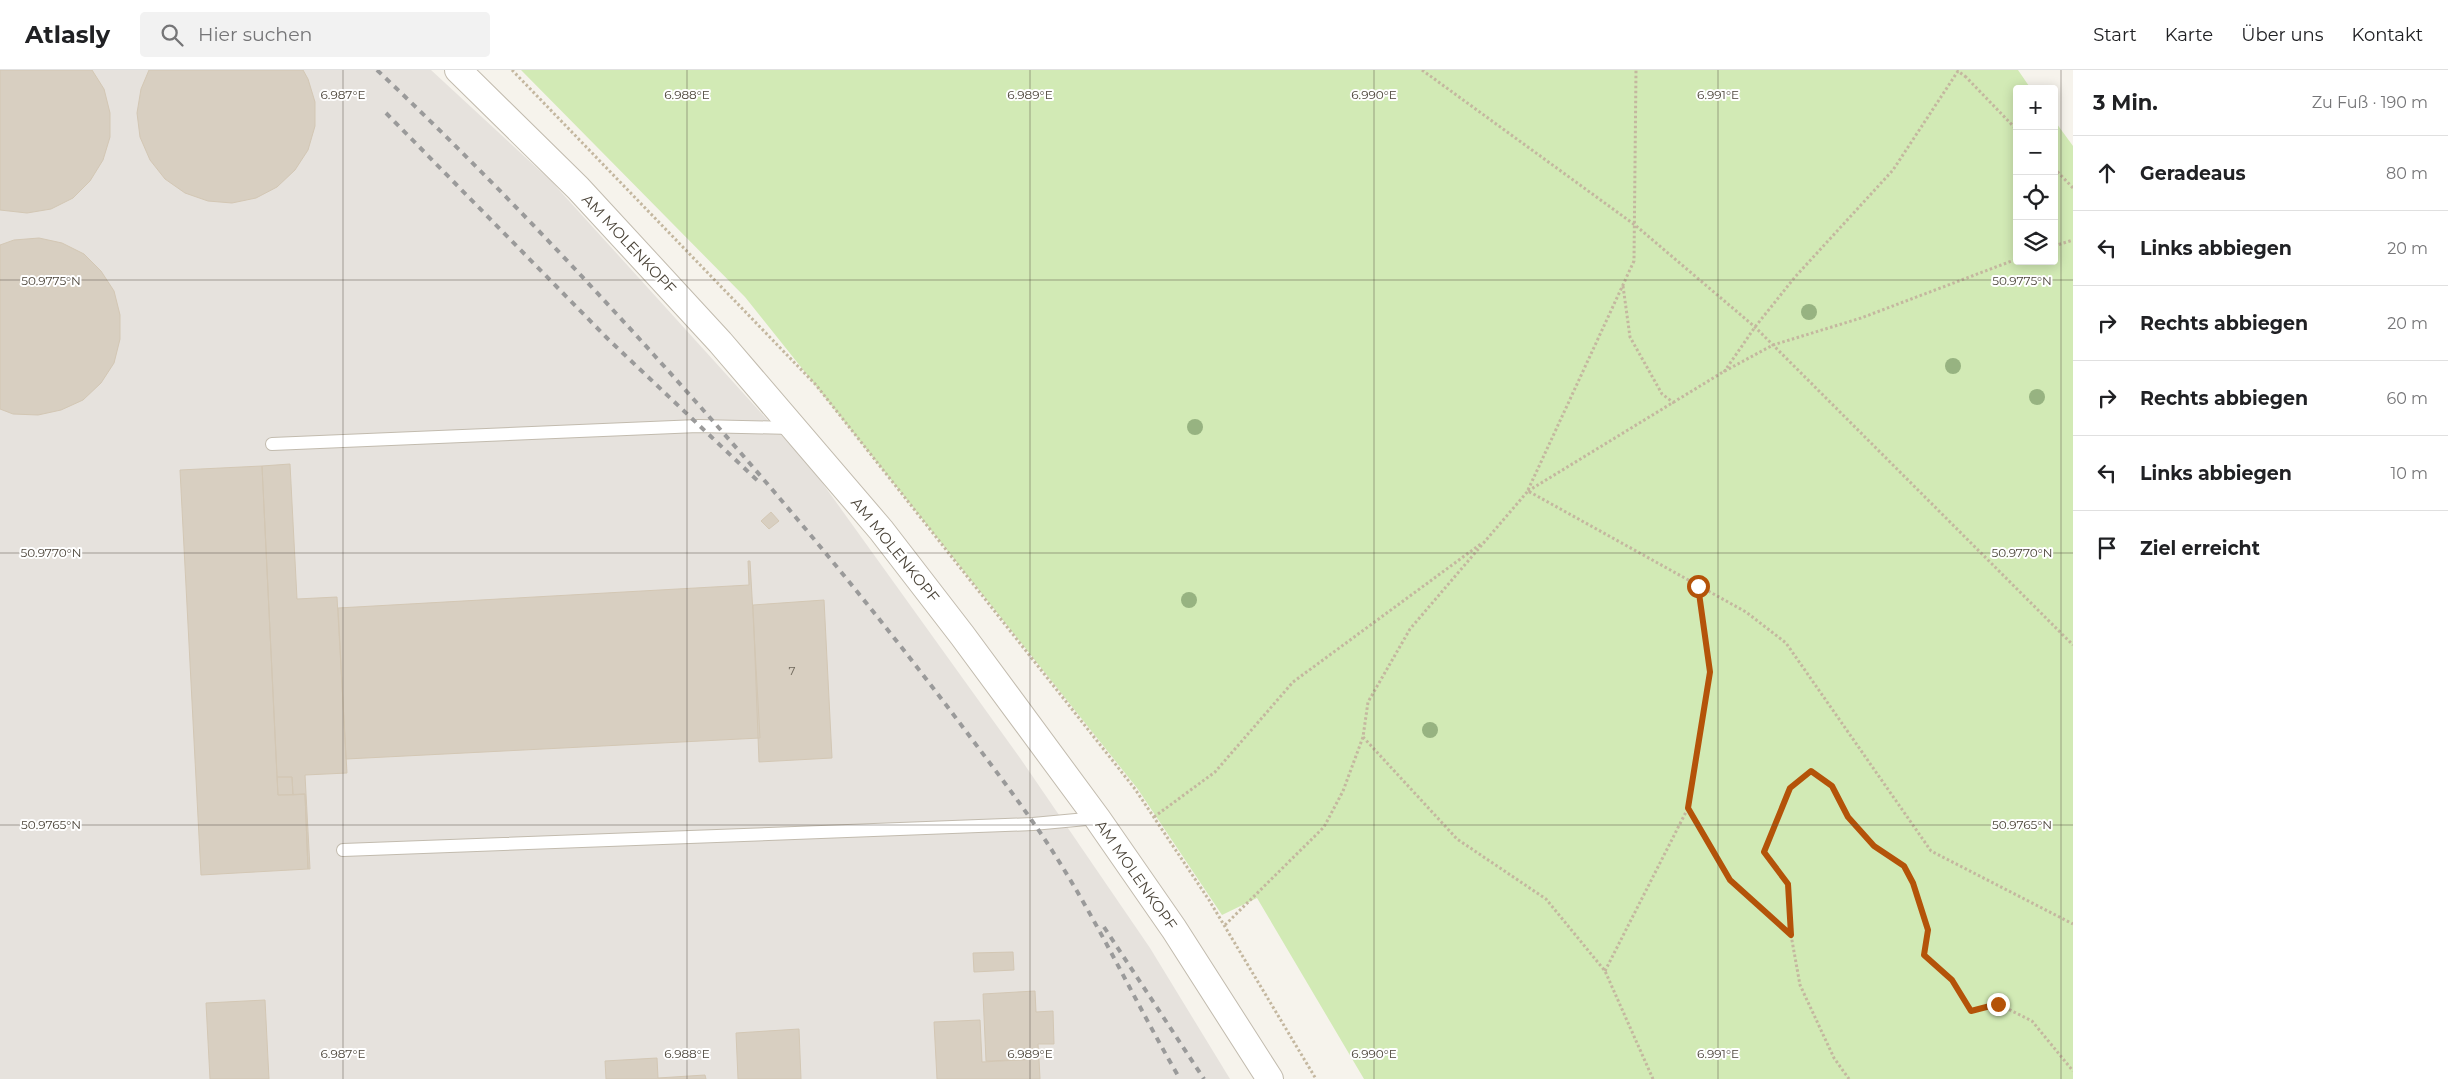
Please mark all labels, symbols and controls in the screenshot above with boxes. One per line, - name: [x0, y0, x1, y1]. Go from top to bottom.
- search box: [140, 12, 490, 57]
- text: Atlasly: [25, 20, 110, 49]
- icon: search: [158, 21, 186, 49]
- text: Hier suchen: [198, 23, 312, 46]
- text: Start: [2093, 24, 2137, 46]
- text: Karte: [2165, 24, 2213, 46]
- text: Über uns: [2241, 24, 2324, 46]
- text: Kontakt: [2352, 24, 2423, 46]
- map controls: [2013, 85, 2058, 265]
- button: +: [2013, 85, 2058, 130]
- text: 6.987°E: [320, 87, 366, 102]
- text: 6.988°E: [664, 87, 710, 102]
- text: 6.989°E: [1007, 87, 1053, 102]
- text: 6.990°E: [1351, 87, 1397, 102]
- text: 6.991°E: [1697, 87, 1739, 102]
- text: 3 Min.: [2093, 90, 2158, 115]
- text: Zu Fuß · 190 m: [2312, 93, 2428, 112]
- button: −: [2013, 130, 2058, 175]
- icon: ahead: [2093, 159, 2121, 187]
- text: Geradeaus: [2140, 162, 2246, 185]
- text: 80 m: [2386, 164, 2428, 183]
- button: locate: [2013, 175, 2058, 220]
- street label: AM MOLENKOPF: [578, 190, 681, 298]
- button: layers: [2013, 220, 2058, 265]
- icon: left: [2093, 234, 2121, 262]
- text: Links abbiegen: [2140, 237, 2292, 260]
- text: 20 m: [2387, 239, 2428, 258]
- text: 50.9775°N: [21, 273, 81, 288]
- text: 50.9775°N: [1992, 273, 2052, 288]
- icon: right: [2093, 309, 2121, 337]
- text: Rechts abbiegen: [2140, 312, 2308, 335]
- text: 20 m: [2387, 314, 2428, 333]
- icon: right: [2093, 384, 2121, 412]
- text: Rechts abbiegen: [2140, 387, 2308, 410]
- text: 60 m: [2386, 389, 2428, 408]
- icon: left: [2093, 459, 2121, 487]
- text: Links abbiegen: [2140, 462, 2292, 485]
- text: 10 m: [2390, 464, 2428, 483]
- street label: AM MOLENKOPF: [847, 493, 944, 606]
- icon: arrive: [2093, 534, 2121, 562]
- text: Ziel erreicht: [2140, 537, 2260, 560]
- text: 50.9770°N: [20, 545, 82, 560]
- text: 50.9770°N: [1991, 545, 2053, 560]
- route start: [1687, 575, 1710, 598]
- house number: 7: [788, 663, 796, 678]
- street label: AM MOLENKOPF: [1091, 816, 1181, 933]
- text: 50.9765°N: [21, 817, 81, 832]
- text: 50.9765°N: [1992, 817, 2052, 832]
- route end: [1987, 993, 2010, 1016]
- text: 6.987°E: [320, 1046, 366, 1061]
- text: 6.988°E: [664, 1046, 710, 1061]
- text: 6.989°E: [1007, 1046, 1053, 1061]
- text: 6.990°E: [1351, 1046, 1397, 1061]
- text: 6.991°E: [1697, 1046, 1739, 1061]

